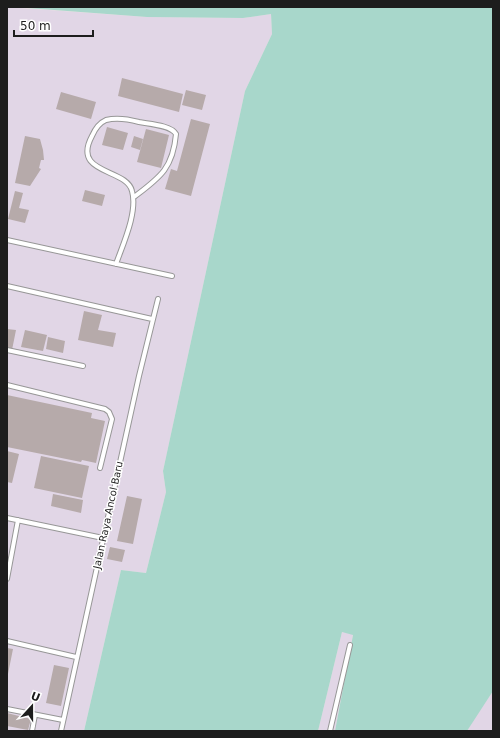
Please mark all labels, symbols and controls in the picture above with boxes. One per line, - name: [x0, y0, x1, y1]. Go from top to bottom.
- scale bar: [14, 12, 93, 38]
- text: 50 m: [20, 19, 51, 33]
- street label: Jalan Raya Ancol Baru: [91, 460, 125, 571]
- north arrow: [12, 686, 52, 726]
- text: U: [29, 689, 42, 705]

